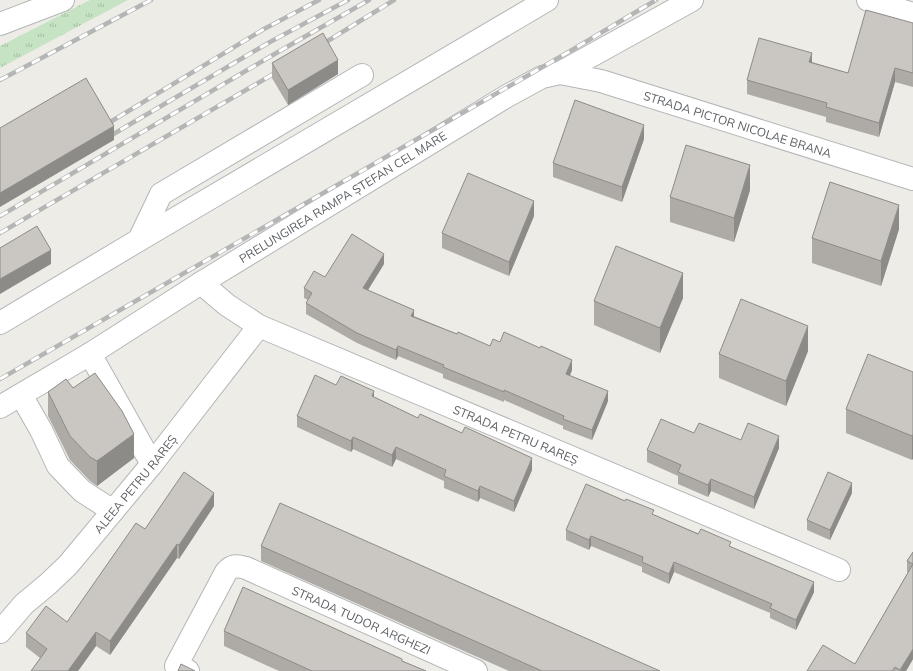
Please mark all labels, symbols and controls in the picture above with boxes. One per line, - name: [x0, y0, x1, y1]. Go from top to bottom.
- street label: STRADA PICTOR NICOLAE BRANA: [642, 87, 834, 161]
- street label: PRELUNGIREA RAMPA ȘTEFAN CEL MARE: [236, 127, 449, 266]
- street label: STRADA PETRU RAREȘ: [451, 401, 581, 468]
- street label: ALEEA PETRU RAREȘ: [90, 431, 180, 536]
- street label: STRADA TUDOR ARGHEZI: [290, 582, 433, 657]

